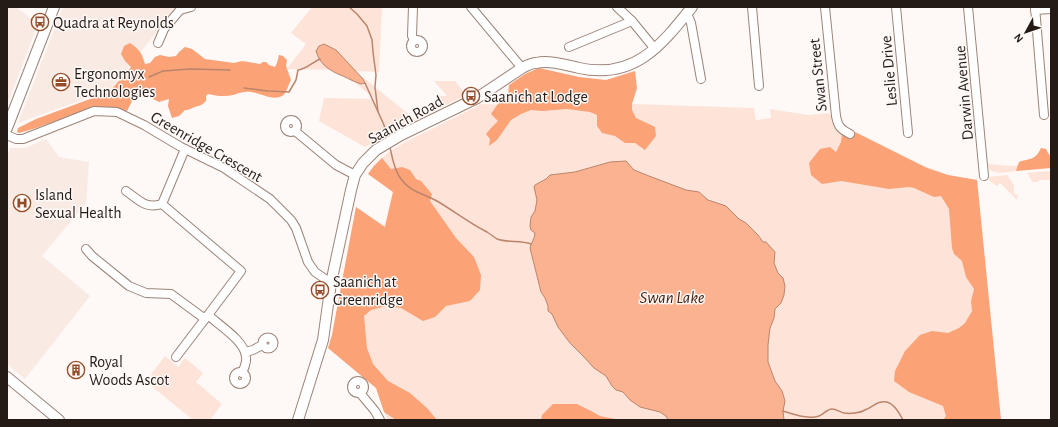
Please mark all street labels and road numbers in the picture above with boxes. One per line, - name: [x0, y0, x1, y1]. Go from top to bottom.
- street label: Leslie Drive: [878, 35, 900, 107]
- street label: Swan Street: [806, 37, 830, 112]
- street label: Darwin Avenue: [952, 45, 976, 141]
- street label: Saanich Road: [365, 93, 446, 147]
- street label: Greenridge Crescent: [148, 108, 265, 185]

